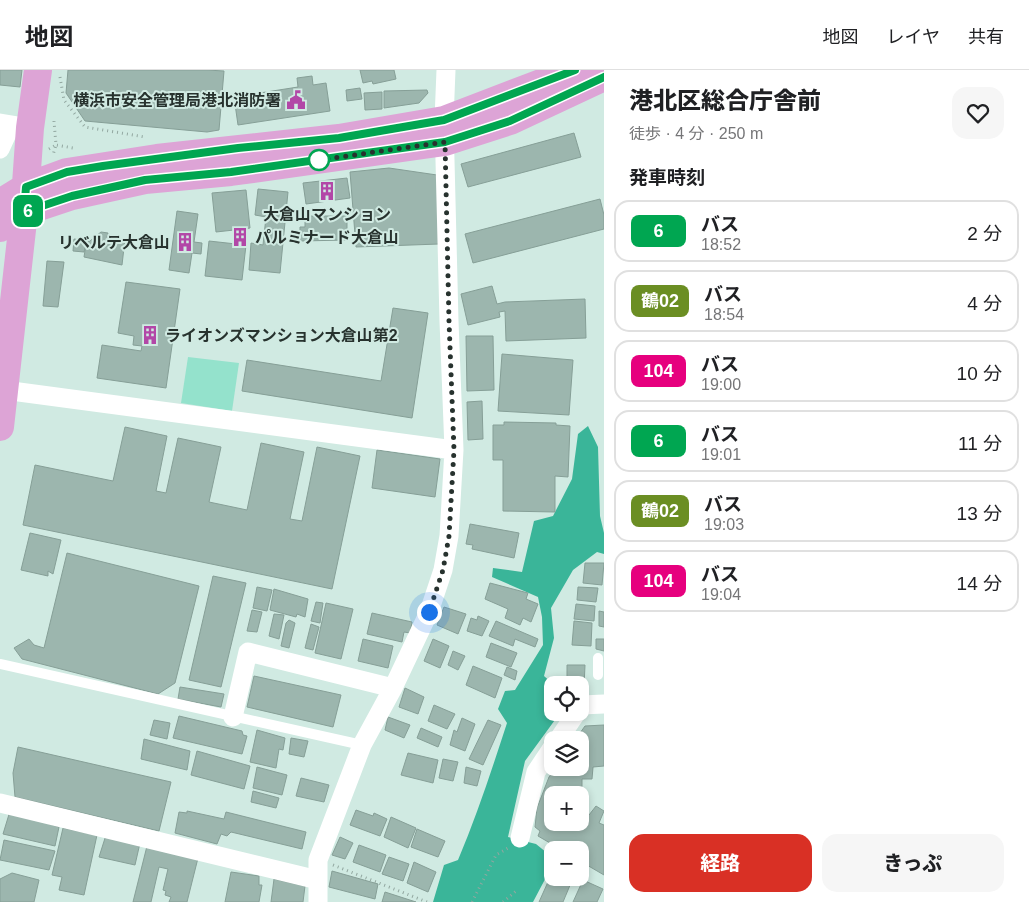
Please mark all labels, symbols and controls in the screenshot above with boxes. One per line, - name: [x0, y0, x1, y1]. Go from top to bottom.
- text: 地図: [25, 23, 73, 50]
- text: 地図: [823, 27, 859, 47]
- text: レイヤ: [887, 27, 940, 47]
- text: 共有: [968, 27, 1004, 47]
- text: 港北区総合庁舎前: [629, 87, 821, 114]
- button: heart: [952, 87, 1004, 139]
- public building icon: 横浜市安全管理局港北消防署: [285, 89, 307, 111]
- place label: 横浜市安全管理局港北消防署: [73, 91, 281, 109]
- text: 徒歩 · 4 分 · 250 m: [629, 125, 763, 142]
- unlabelled marker: [308, 149, 330, 171]
- text: 発車時刻: [629, 167, 705, 188]
- building icon: 大倉山マンション: [316, 180, 338, 202]
- line badge: 6: [12, 195, 44, 227]
- text: 6: [23, 201, 33, 221]
- place label: 大倉山マンション: [263, 206, 391, 223]
- text: バス: [701, 214, 739, 235]
- text: 6: [653, 221, 664, 241]
- text: 2 分: [967, 223, 1002, 244]
- building icon: パルミナード大倉山: [229, 226, 251, 248]
- place label: パルミナード大倉山: [255, 229, 399, 246]
- building icon: リベルテ大倉山: [174, 231, 196, 253]
- place label: リベルテ大倉山: [58, 234, 170, 251]
- text: 18:52: [701, 236, 741, 253]
- text: バス: [704, 284, 742, 305]
- text: 鶴02: [641, 291, 679, 311]
- text: 4 分: [967, 293, 1002, 314]
- text: 18:54: [704, 306, 744, 323]
- building icon: ライオンズマンション大倉山第2: [139, 324, 161, 346]
- place label: ライオンズマンション大倉山第2: [165, 327, 398, 344]
- text: バス: [701, 354, 739, 375]
- text: 104: [643, 361, 674, 381]
- text: 10 分: [957, 363, 1002, 384]
- text: 19:00: [701, 376, 741, 393]
- text: バス: [701, 424, 739, 445]
- text: 6: [653, 431, 664, 451]
- text: 11 分: [958, 433, 1002, 454]
- text: 19:01: [701, 446, 741, 463]
- text: バス: [704, 494, 742, 515]
- text: 鶴02: [641, 501, 679, 521]
- text: 13 分: [957, 503, 1002, 524]
- text: 19:03: [704, 516, 744, 533]
- text: バス: [701, 564, 739, 585]
- text: 104: [643, 571, 674, 591]
- text: 14 分: [957, 573, 1002, 594]
- text: 19:04: [701, 586, 741, 603]
- your location: [417, 600, 442, 625]
- map controls: [544, 676, 589, 886]
- button: locate: [544, 676, 589, 721]
- button: layers: [544, 731, 589, 776]
- button: +: [544, 786, 589, 831]
- button: 経路: [629, 834, 812, 892]
- button: きっぷ: [822, 834, 1004, 892]
- button: −: [544, 841, 589, 886]

